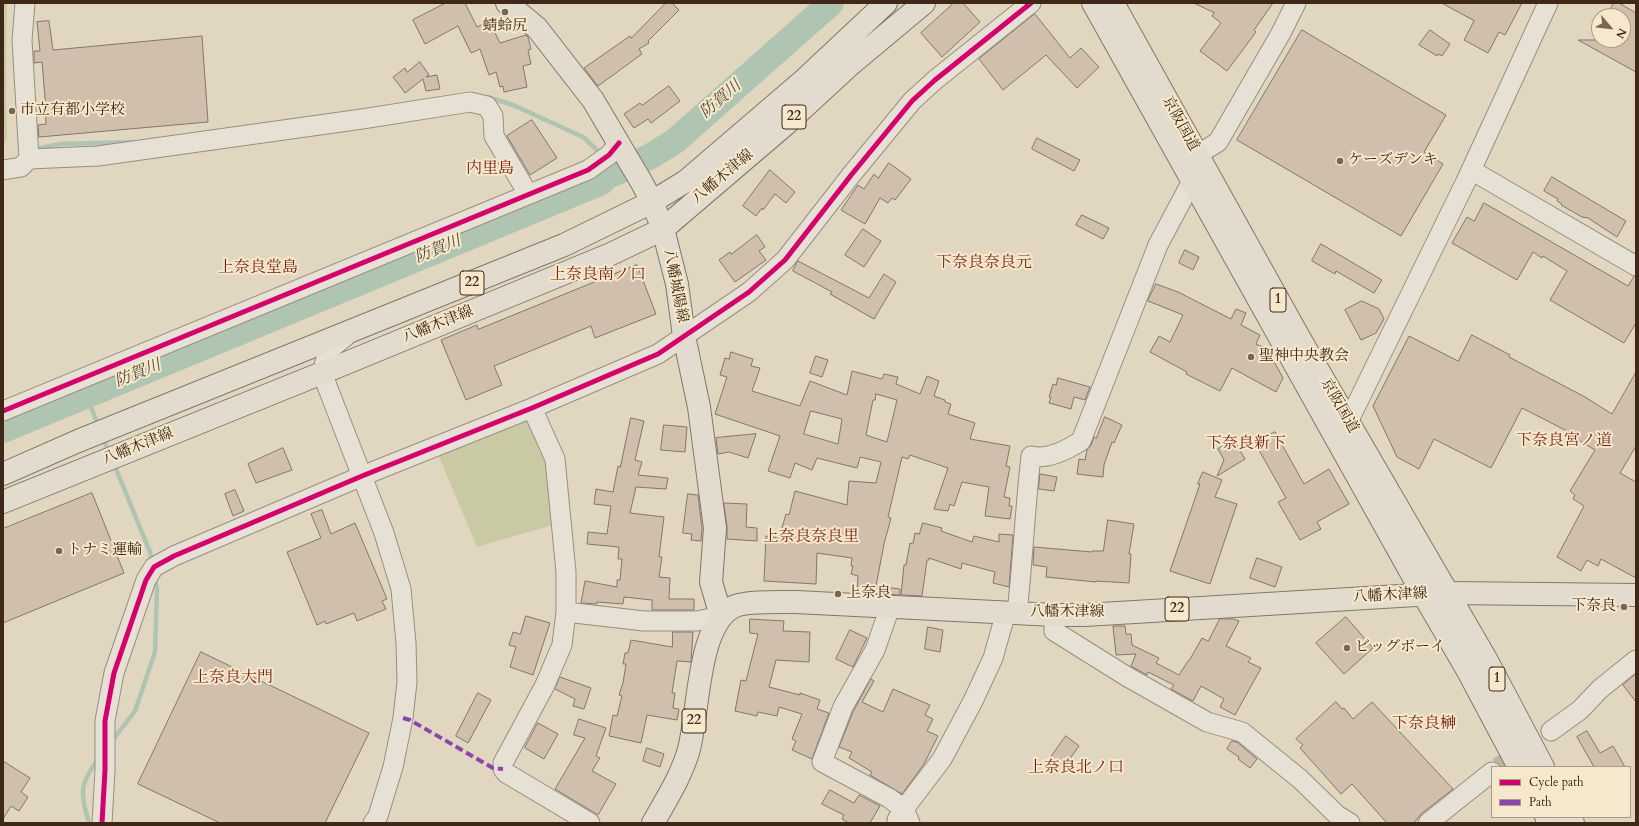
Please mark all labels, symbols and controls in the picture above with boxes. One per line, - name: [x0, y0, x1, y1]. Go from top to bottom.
- marker: 蜻蛉尻: [500, 7, 510, 17]
- north arrow: [1591, 8, 1631, 48]
- place label: 蜻蛉尻: [483, 18, 527, 36]
- text: N: [1612, 26, 1630, 41]
- water label: 防賀川: [697, 77, 745, 123]
- street label: 京阪国道: [1158, 93, 1202, 155]
- place label: 市立有都小学校: [20, 102, 125, 120]
- road number: 22: [782, 105, 806, 129]
- marker: 市立有都小学校: [7, 106, 17, 116]
- street label: 八幡木津線: [688, 146, 758, 208]
- place label: ケーズデンキ: [1348, 152, 1438, 170]
- marker: ケーズデンキ: [1335, 156, 1345, 166]
- district label: 内里島: [466, 159, 514, 179]
- water label: 防賀川: [412, 232, 464, 268]
- street label: 八幡城陽線: [659, 247, 691, 325]
- district label: 下奈良奈良元: [936, 253, 1032, 273]
- district label: 上奈良堂島: [218, 258, 298, 278]
- district label: 上奈良南ノ口: [550, 265, 646, 285]
- road number: 22: [460, 271, 484, 295]
- road number: 1: [1270, 288, 1286, 312]
- street label: 八幡木津線: [400, 303, 476, 347]
- place label: 聖神中央教会: [1259, 348, 1349, 366]
- marker: 聖神中央教会: [1246, 352, 1256, 362]
- water label: 防賀川: [112, 356, 164, 392]
- street label: 京阪国道: [1316, 376, 1362, 436]
- street label: 八幡木津線: [100, 425, 176, 469]
- district label: 下奈良宮ノ道: [1516, 431, 1612, 451]
- district label: 下奈良新下: [1206, 434, 1286, 454]
- district label: 上奈良奈良里: [763, 527, 859, 547]
- place label: トナミ運輸: [67, 542, 142, 560]
- marker: トナミ運輸: [54, 546, 64, 556]
- place label: 上奈良: [846, 585, 891, 603]
- street label: 八幡木津線: [1352, 585, 1428, 607]
- marker: 上奈良: [833, 589, 843, 599]
- road number: 22: [1165, 597, 1189, 621]
- place label: 下奈良: [1571, 598, 1616, 616]
- marker: 下奈良: [1619, 602, 1629, 612]
- street label: 八幡木津線: [1030, 604, 1104, 622]
- place label: ビッグボーイ: [1355, 639, 1445, 657]
- marker: ビッグボーイ: [1342, 643, 1352, 653]
- road number: 1: [1489, 667, 1505, 691]
- district label: 上奈良大門: [193, 668, 273, 688]
- road number: 22: [682, 709, 706, 733]
- district label: 下奈良榊: [1392, 714, 1456, 734]
- district label: 上奈良北ノ口: [1028, 758, 1124, 778]
- legend: [1491, 766, 1631, 818]
- text: Cycle path: [1529, 774, 1584, 790]
- text: Path: [1529, 794, 1552, 810]

